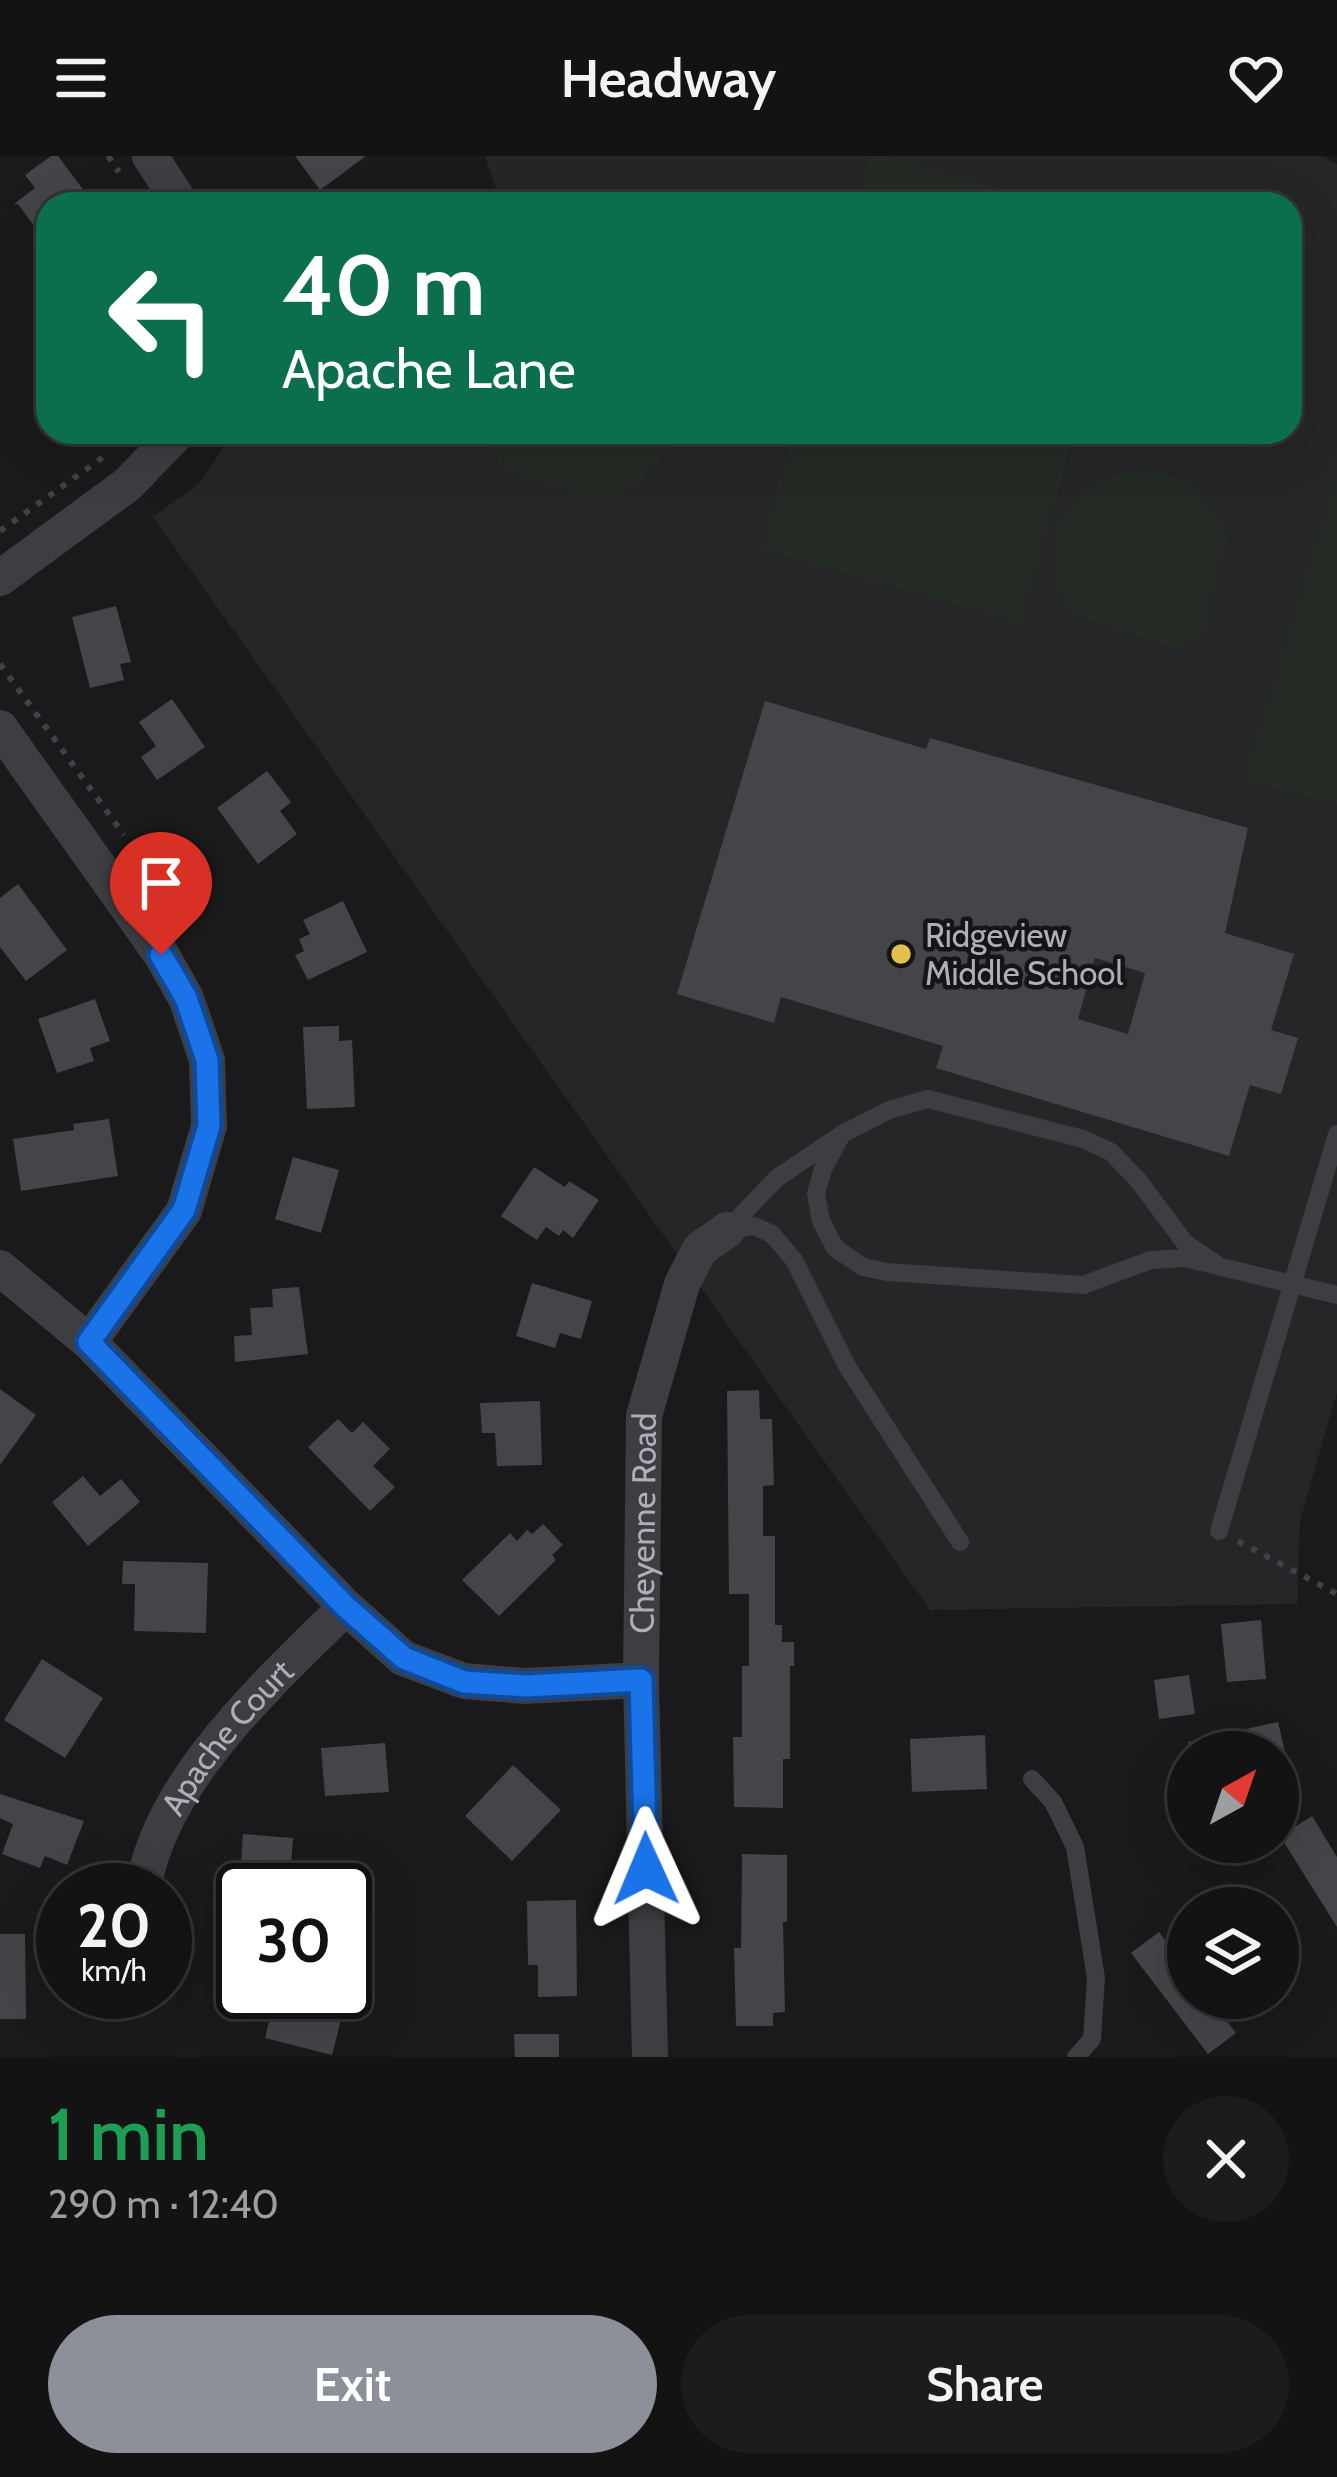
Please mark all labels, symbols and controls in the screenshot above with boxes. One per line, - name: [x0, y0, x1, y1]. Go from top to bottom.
- icon: menu: [48, 45, 114, 111]
- text: Headway: [561, 45, 776, 111]
- icon: heart: [1223, 45, 1289, 111]
- text: 40 m: [282, 234, 485, 336]
- icon: left: [84, 240, 240, 396]
- text: Apache Lane: [282, 336, 576, 402]
- pin: [110, 832, 212, 955]
- icon: arrive: [128, 850, 194, 916]
- place label: Ridgeview Middle School: [925, 915, 1123, 993]
- marker: Ridgeview Middle School: [888, 941, 914, 967]
- street label: Cheyenne Road: [622, 1412, 664, 1634]
- street label: Apache Court: [152, 1651, 301, 1822]
- north arrow: [1167, 1731, 1299, 1863]
- map controls: [1167, 1731, 1299, 2019]
- position arrow: [583, 1806, 709, 1932]
- speed limit sign: 30: [216, 1863, 372, 2019]
- button: layers: [1167, 1887, 1299, 2019]
- text: 20: [77, 1889, 151, 1962]
- text: km/h: [81, 1952, 147, 1989]
- text: 1 min: [48, 2091, 209, 2178]
- button: close: [1163, 2096, 1289, 2222]
- text: 290 m · 12:40: [48, 2180, 279, 2228]
- button: Exit: [48, 2315, 657, 2453]
- button: Share: [681, 2315, 1289, 2453]

